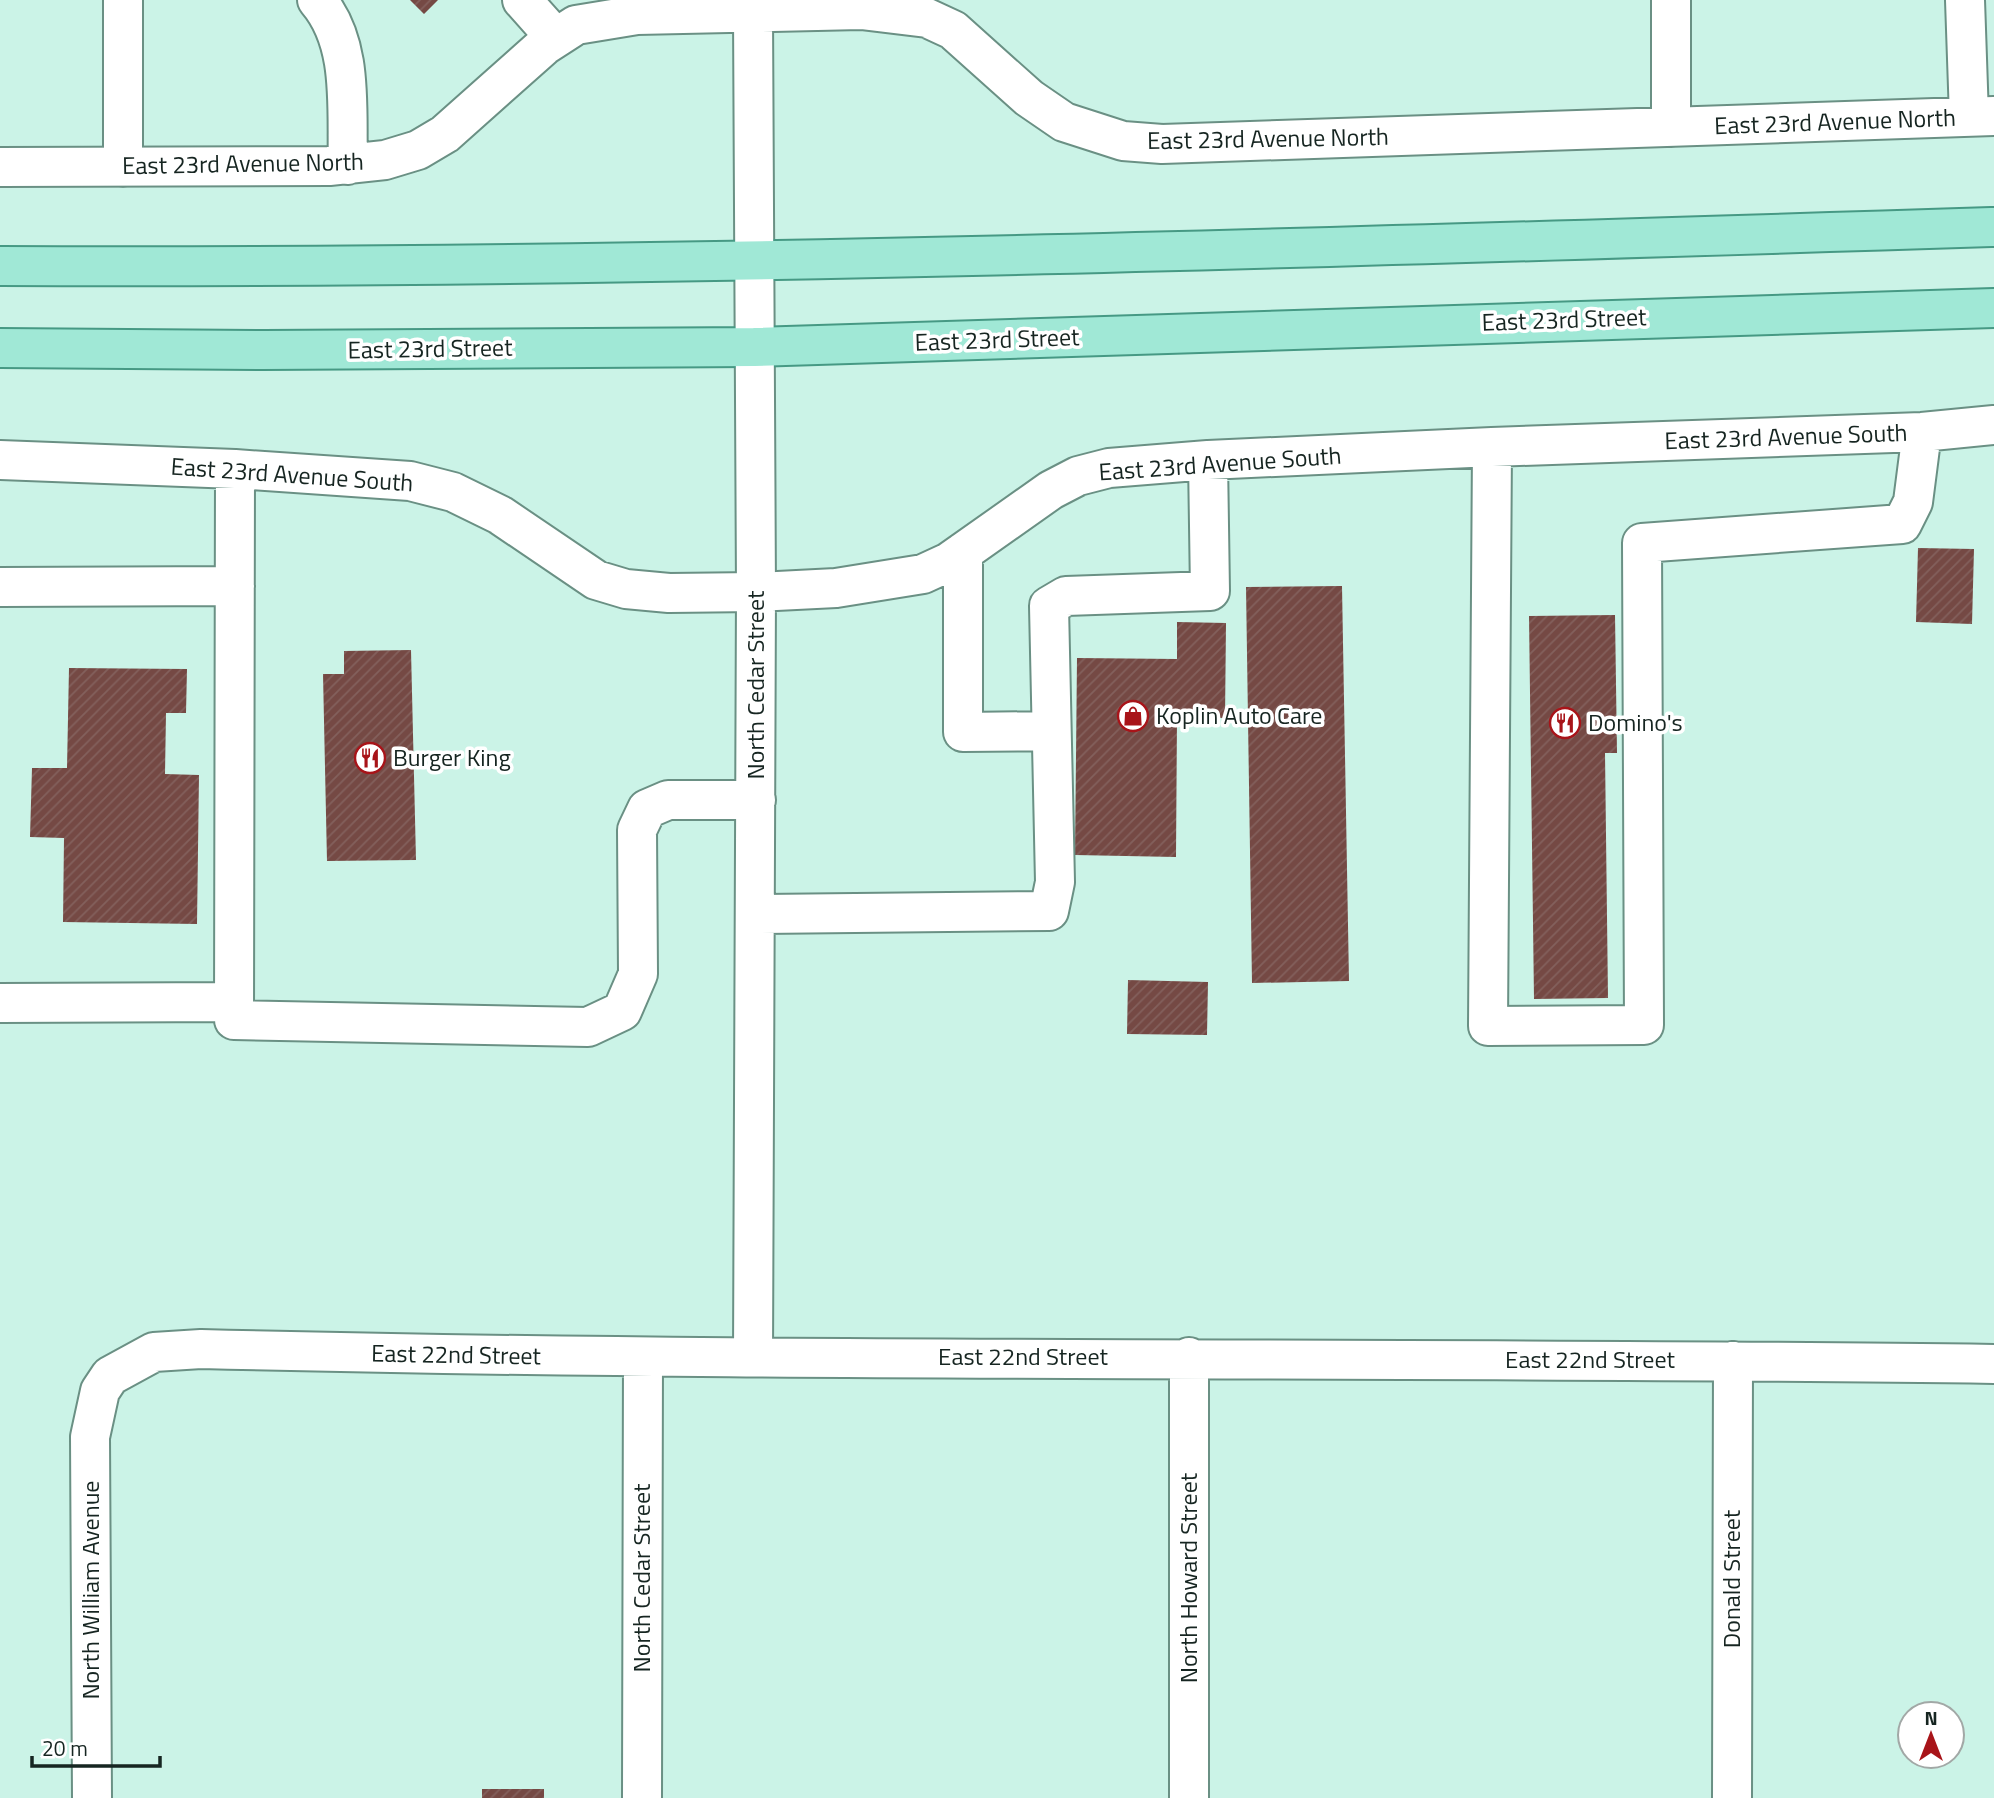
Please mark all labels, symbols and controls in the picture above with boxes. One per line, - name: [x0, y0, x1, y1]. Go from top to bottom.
- street label: East 23rd Avenue North: [1714, 99, 1956, 143]
- street label: East 23rd Avenue North: [1147, 118, 1389, 158]
- street label: East 23rd Avenue North: [122, 143, 364, 183]
- street label: East 23rd Street: [1481, 298, 1648, 340]
- street label: East 23rd Street: [914, 318, 1081, 360]
- street label: East 23rd Street: [347, 329, 513, 367]
- street label: East 23rd Avenue South: [1664, 414, 1908, 458]
- street label: East 23rd Avenue South: [1097, 437, 1342, 489]
- street label: East 23rd Avenue South: [170, 448, 415, 500]
- street label: North Cedar Street: [737, 590, 773, 779]
- place label: Koplin Auto Care: [1156, 697, 1322, 733]
- shop icon: Koplin Auto Care: [1116, 699, 1150, 733]
- place label: Domino's: [1588, 704, 1683, 740]
- restaurant icon: Domino's: [1548, 706, 1582, 740]
- place label: Burger King: [393, 739, 511, 775]
- restaurant icon: Burger King: [353, 741, 387, 775]
- street label: East 22nd Street: [371, 1335, 542, 1373]
- street label: East 22nd Street: [938, 1338, 1108, 1374]
- street label: East 22nd Street: [1505, 1341, 1675, 1377]
- street label: North Howard Street: [1170, 1472, 1206, 1683]
- street label: North William Avenue: [72, 1481, 108, 1699]
- street label: North Cedar Street: [623, 1483, 659, 1672]
- street label: Donald Street: [1713, 1509, 1749, 1648]
- north arrow: [1896, 1700, 1966, 1770]
- text: N: [1924, 1703, 1938, 1732]
- scale bar: [32, 1724, 159, 1768]
- text: 20 m: [42, 1732, 88, 1764]

